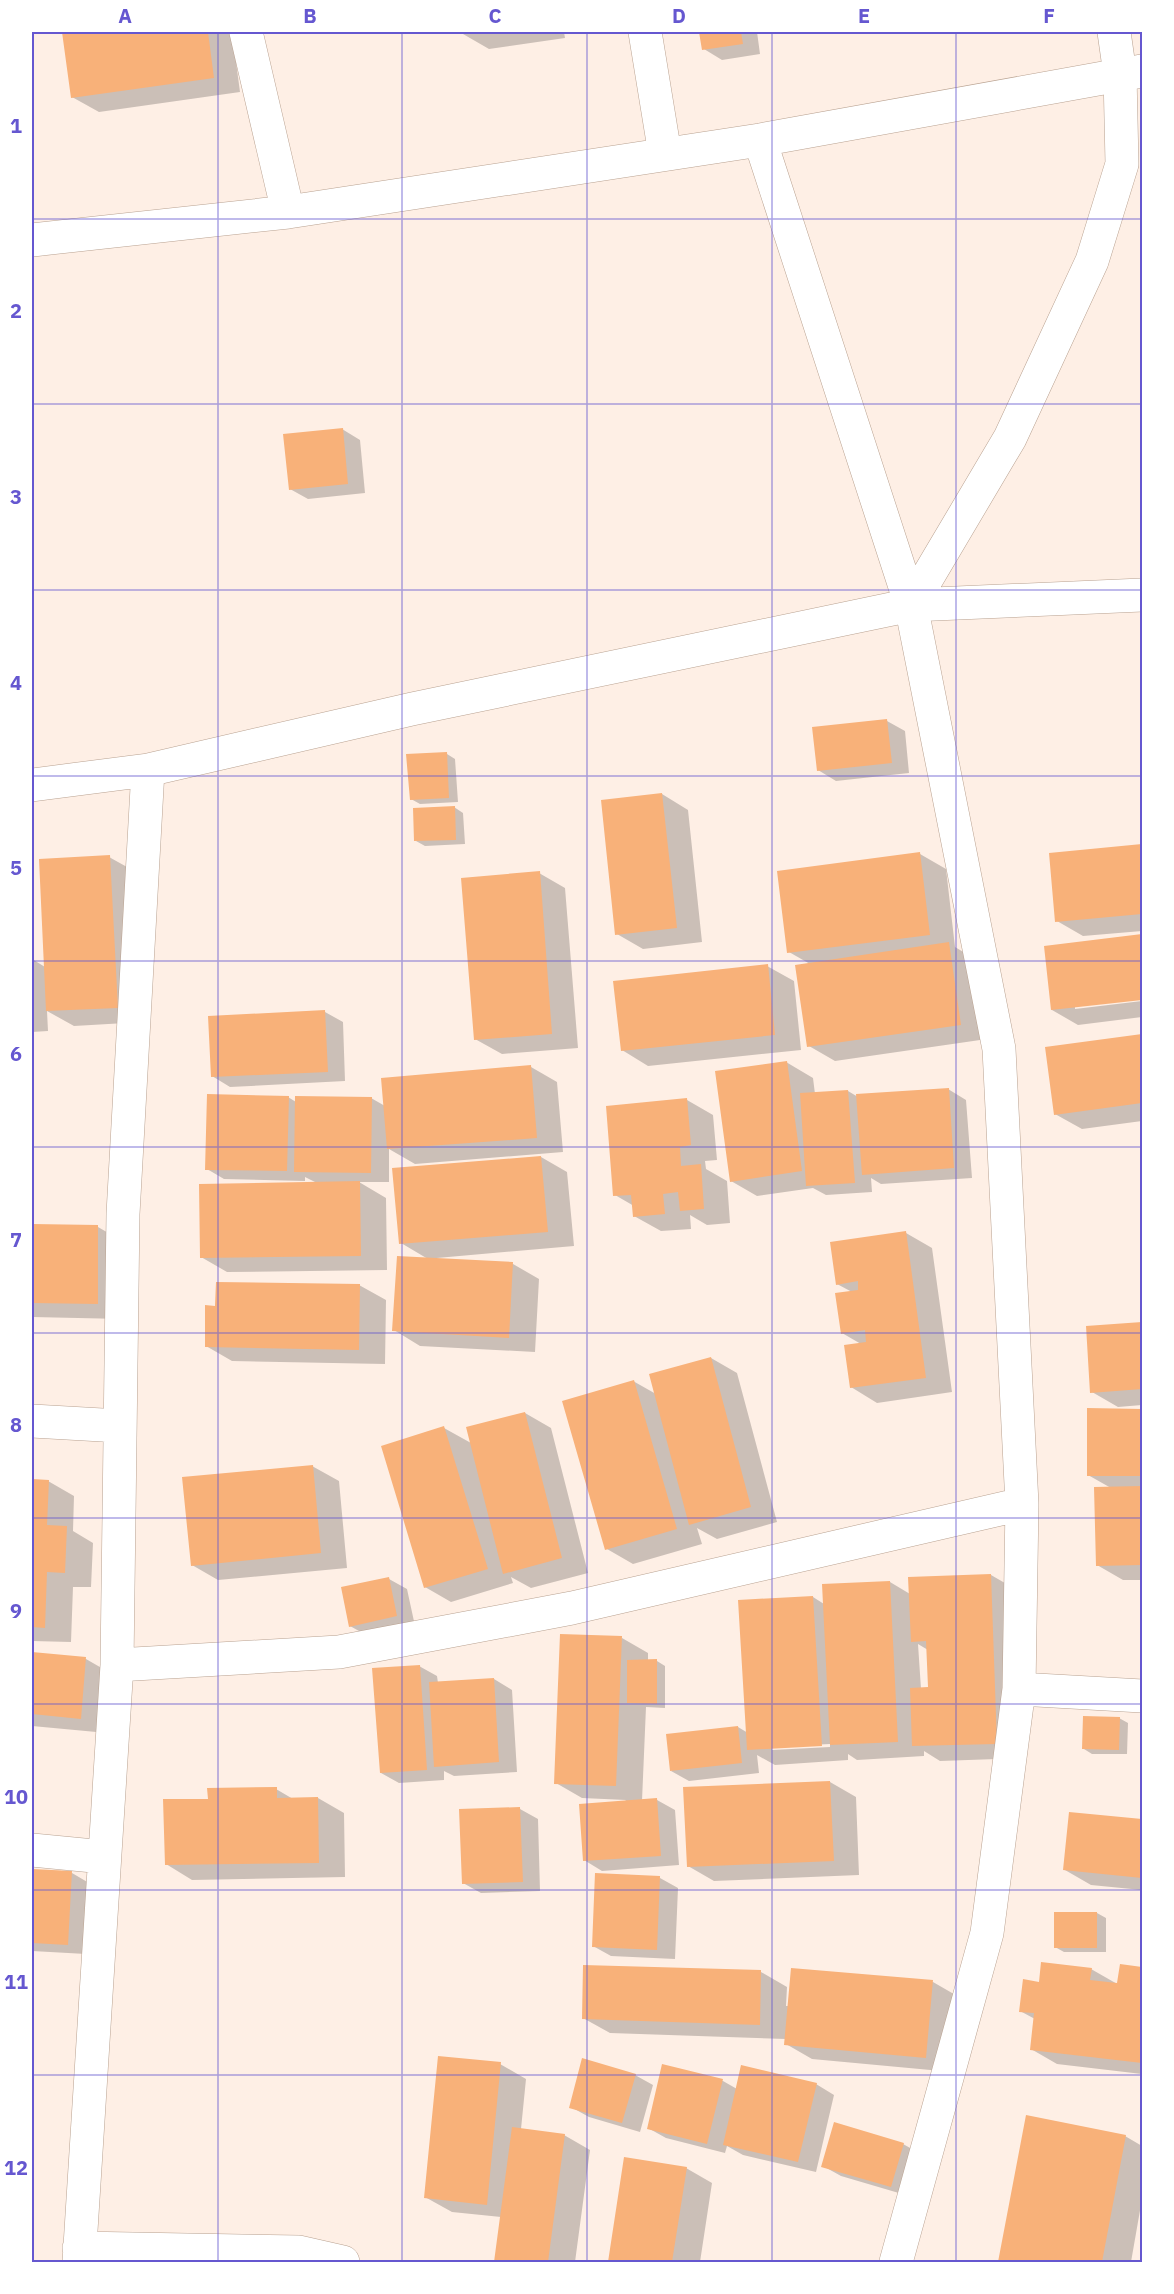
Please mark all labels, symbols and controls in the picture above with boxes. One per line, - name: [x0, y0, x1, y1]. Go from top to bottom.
- text: A: [118, 2, 132, 29]
- text: B: [303, 2, 317, 29]
- text: C: [488, 2, 502, 29]
- text: D: [672, 2, 686, 29]
- text: E: [858, 2, 870, 29]
- text: F: [1043, 2, 1055, 29]
- text: 1: [10, 112, 22, 139]
- text: 2: [10, 297, 22, 324]
- text: 3: [10, 483, 22, 510]
- text: 4: [10, 669, 22, 696]
- text: 5: [10, 854, 22, 881]
- text: 6: [10, 1040, 22, 1067]
- text: 7: [10, 1226, 22, 1253]
- text: 8: [10, 1411, 22, 1438]
- text: 9: [10, 1597, 22, 1624]
- text: 10: [4, 1783, 28, 1810]
- text: 11: [4, 1968, 28, 1995]
- text: 12: [4, 2154, 28, 2181]

